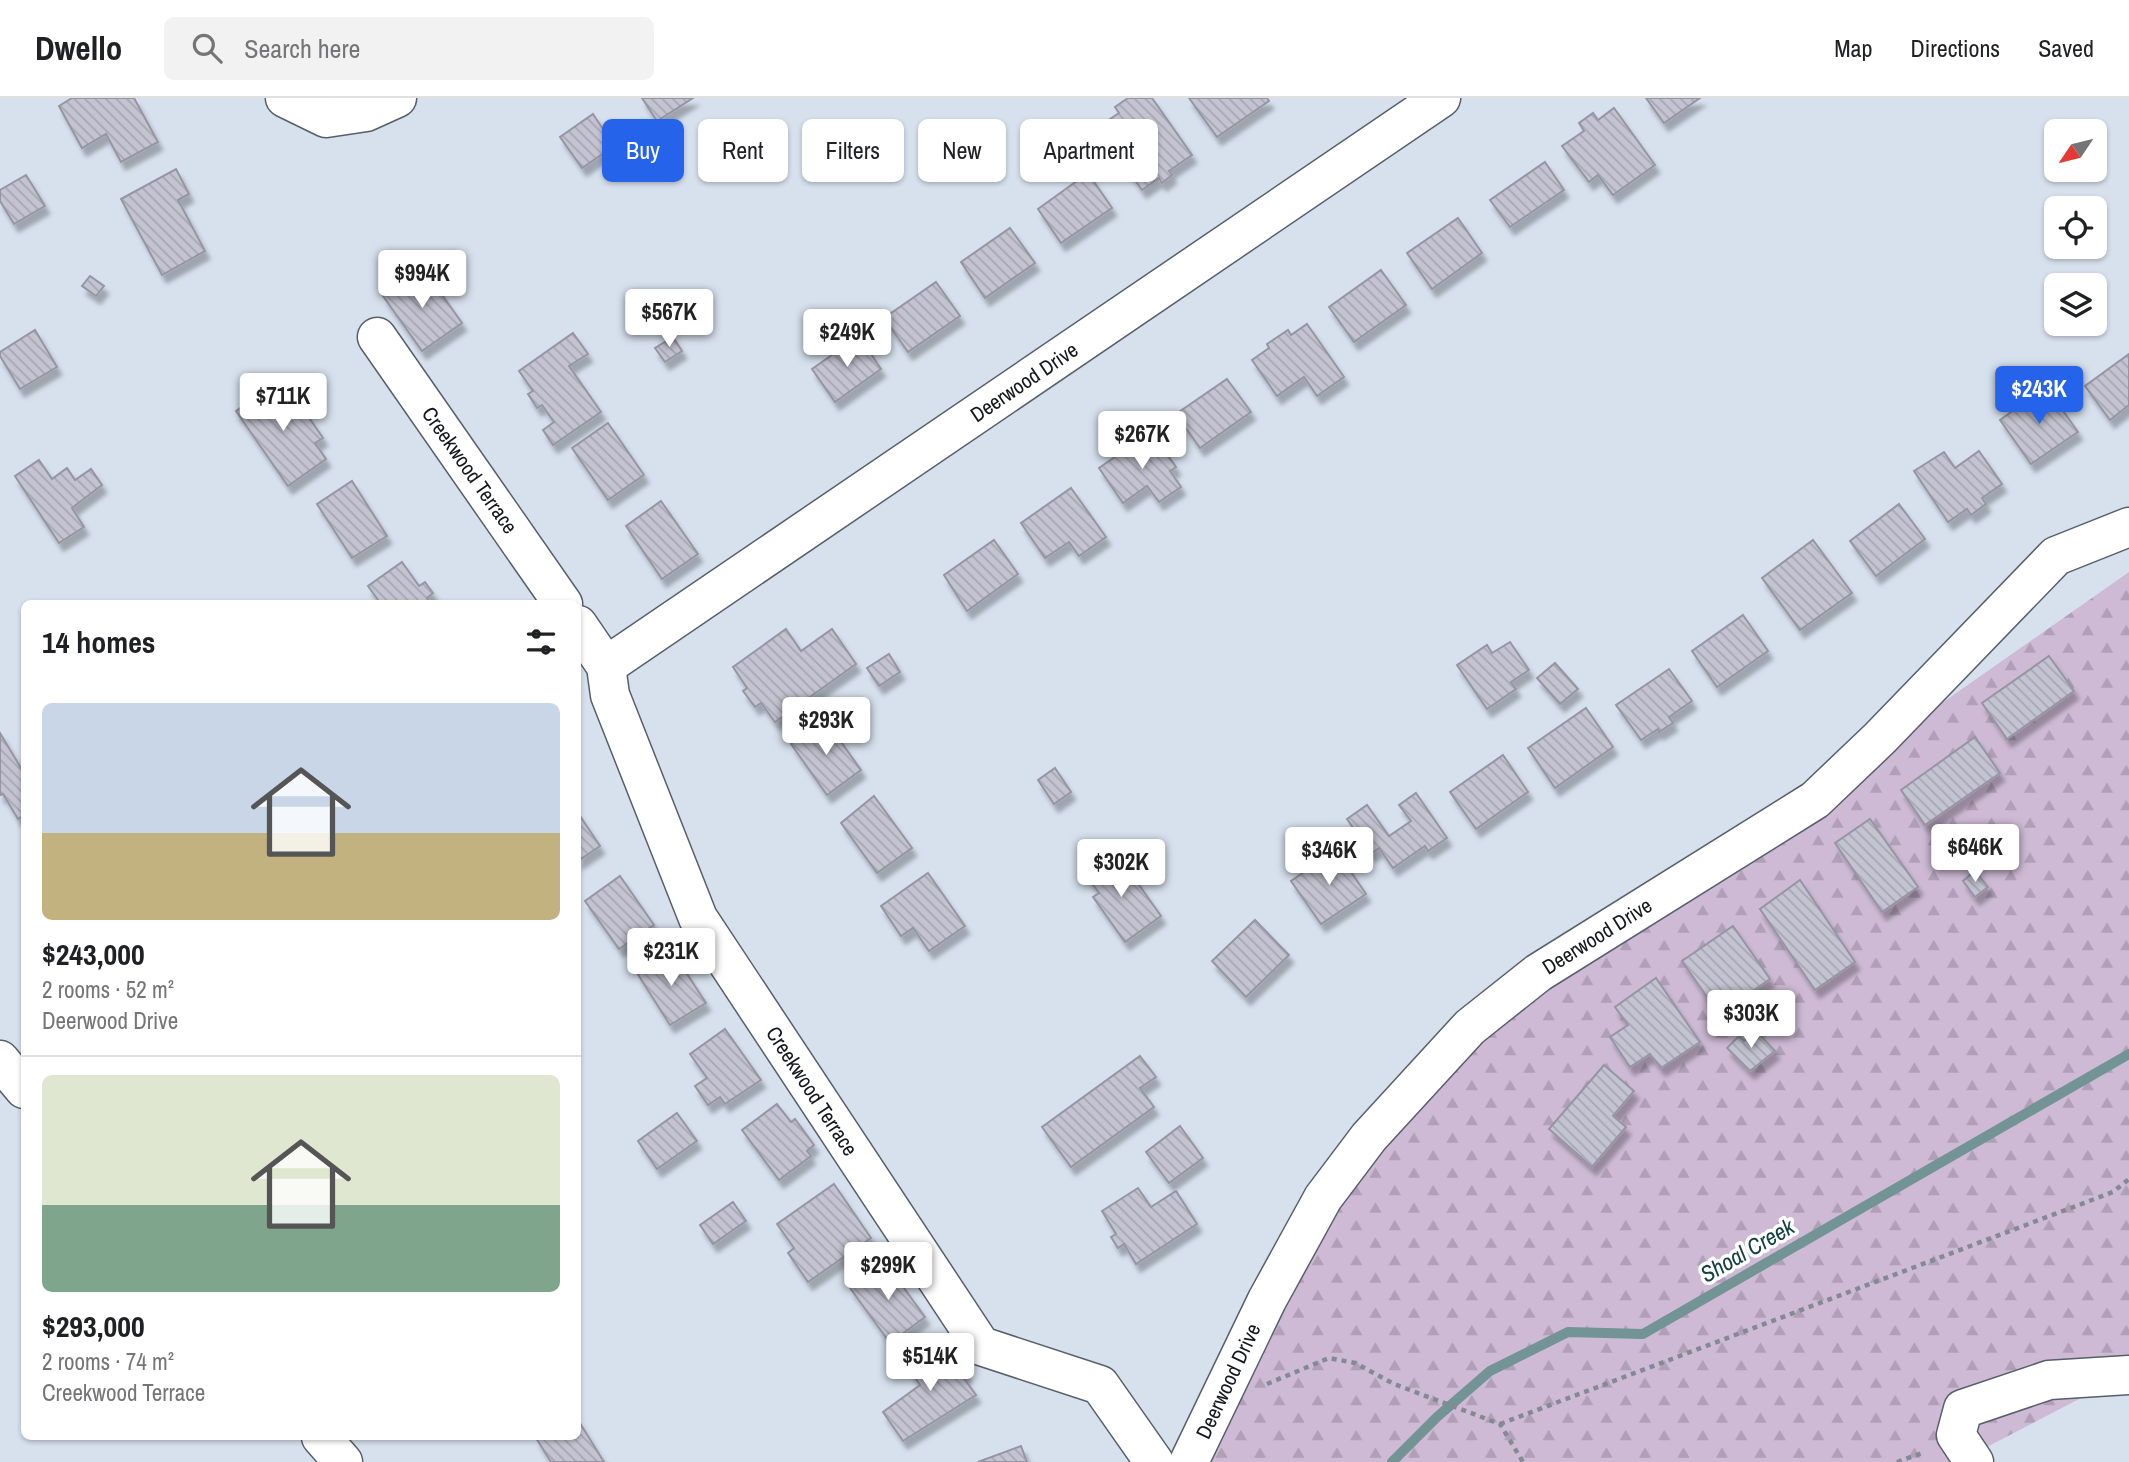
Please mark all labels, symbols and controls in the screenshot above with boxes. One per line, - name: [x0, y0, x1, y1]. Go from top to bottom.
- search box: [164, 17, 654, 80]
- text: Dwello: [35, 26, 122, 70]
- icon: search: [188, 29, 226, 67]
- text: Search here: [244, 31, 360, 66]
- text: Map: [1834, 32, 1872, 64]
- text: Directions: [1910, 32, 2000, 64]
- text: Saved: [2038, 32, 2094, 64]
- chip: Buy: [602, 119, 684, 182]
- chip: Rent: [698, 119, 788, 182]
- chip: Filters: [802, 119, 904, 182]
- chip: New: [918, 119, 1006, 182]
- chip: Apartment: [1020, 119, 1158, 182]
- north arrow: [2044, 119, 2107, 182]
- map controls: [2044, 119, 2107, 336]
- button: locate: [2044, 196, 2107, 259]
- pin: $994K: [373, 250, 471, 310]
- text: $994K: [394, 257, 450, 288]
- button: layers: [2044, 273, 2107, 336]
- pin: $567K: [620, 289, 718, 349]
- text: $567K: [641, 296, 697, 327]
- pin: $249K: [798, 310, 896, 369]
- text: $249K: [819, 316, 875, 347]
- street label: Deerwood Drive: [964, 335, 1084, 429]
- pin: $243K: [1990, 366, 2088, 426]
- text: $243K: [2011, 373, 2067, 404]
- pin: $711K: [234, 374, 332, 433]
- text: $711K: [256, 380, 310, 411]
- street label: Creekwood Terrace: [415, 401, 525, 539]
- pin: $267K: [1093, 412, 1191, 471]
- text: $267K: [1114, 418, 1170, 449]
- text: 14 homes: [42, 622, 156, 662]
- icon: filters: [522, 623, 560, 661]
- pin: $293K: [777, 698, 875, 757]
- text: $293K: [798, 704, 854, 735]
- icon: home: [238, 749, 364, 875]
- pin: $646K: [1926, 824, 2024, 884]
- pin: $346K: [1280, 828, 1378, 887]
- text: $646K: [1947, 831, 2003, 862]
- text: $346K: [1301, 834, 1357, 865]
- pin: $302K: [1072, 840, 1170, 899]
- text: $302K: [1093, 846, 1149, 877]
- street label: Deerwood Drive: [1537, 891, 1657, 981]
- pin: $231K: [622, 928, 720, 988]
- text: $243,000: [42, 934, 145, 974]
- text: $231K: [643, 935, 699, 966]
- text: 2 rooms · 52 m²: [42, 974, 174, 1005]
- pin: $303K: [1702, 990, 1800, 1050]
- text: $303K: [1723, 997, 1779, 1028]
- text: Deerwood Drive: [42, 1005, 178, 1036]
- street label: Creekwood Terrace: [759, 1021, 865, 1161]
- icon: home: [238, 1121, 364, 1247]
- water label: Shoal Creek: [1694, 1210, 1801, 1289]
- pin: $299K: [839, 1242, 937, 1302]
- text: $299K: [860, 1249, 916, 1280]
- text: $293,000: [42, 1306, 145, 1346]
- street label: Deerwood Drive: [1189, 1318, 1267, 1444]
- pin: $514K: [881, 1334, 979, 1393]
- text: $514K: [902, 1340, 958, 1371]
- text: 2 rooms · 74 m²: [42, 1346, 174, 1377]
- text: Creekwood Terrace: [42, 1377, 205, 1408]

